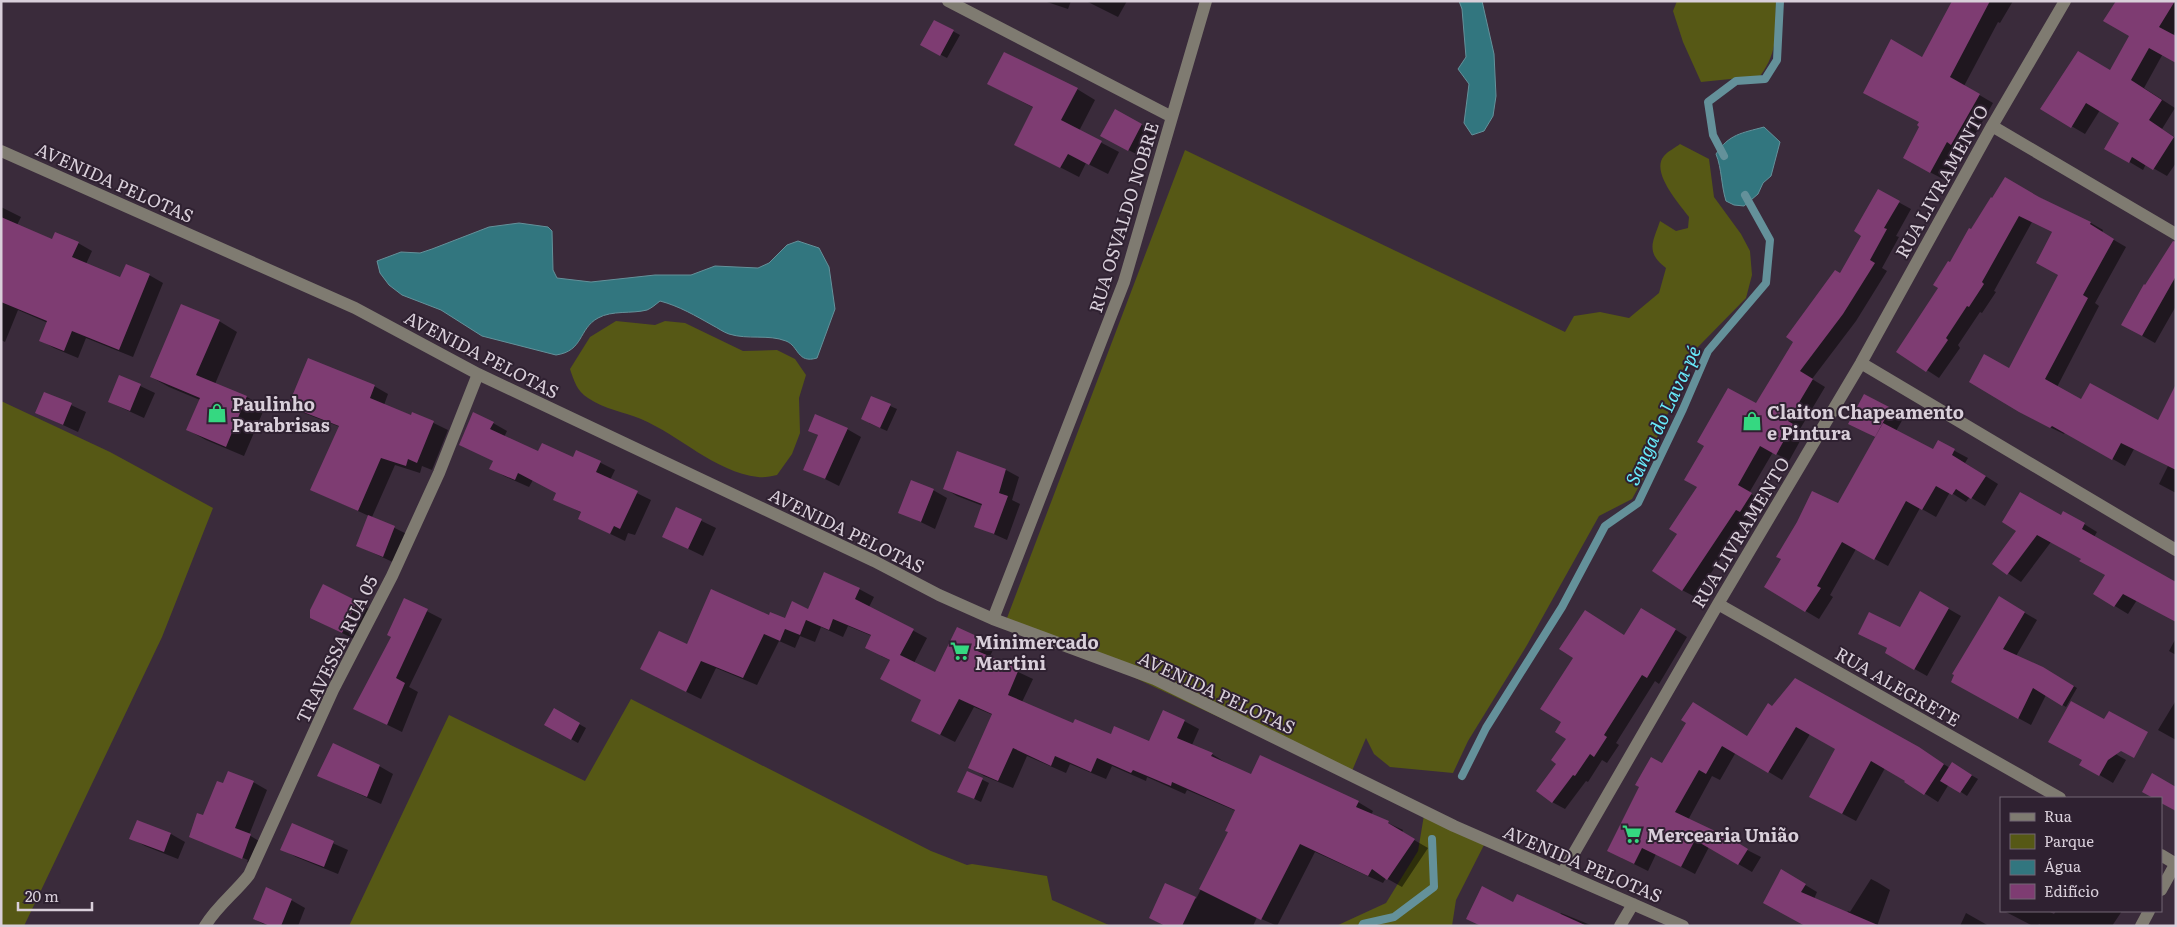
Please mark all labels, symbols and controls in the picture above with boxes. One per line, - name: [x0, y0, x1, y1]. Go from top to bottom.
- street label: RUA LIVRAMENTO: [1888, 99, 1994, 263]
- street label: RUA OSVALDO NOBRE: [1081, 118, 1165, 316]
- street label: AVENIDA PELOTAS: [32, 135, 198, 229]
- street label: AVENIDA PELOTAS: [400, 303, 564, 405]
- water label: Sanga do Lava-pé: [1617, 340, 1707, 490]
- place label: Paulinho Parabrisas: [232, 390, 330, 438]
- place label: Claiton Chapeamento e Pintura: [1767, 398, 1964, 446]
- shop icon: Paulinho Parabrisas: [206, 402, 228, 424]
- shop icon: Claiton Chapeamento e Pintura: [1741, 410, 1763, 432]
- street label: RUA LIVRAMENTO: [1684, 451, 1796, 613]
- street label: AVENIDA PELOTAS: [765, 481, 929, 579]
- street label: TRAVESSA RUA 05: [288, 570, 384, 728]
- place label: Minimercado Martini: [975, 628, 1099, 676]
- street label: RUA ALEGRETE: [1830, 639, 1966, 733]
- supermarket icon: Minimercado Martini: [949, 640, 971, 662]
- street label: AVENIDA PELOTAS: [1134, 644, 1300, 740]
- legend: [2000, 797, 2162, 912]
- text: Rua: [2044, 804, 2073, 827]
- street label: AVENIDA PELOTAS: [1499, 817, 1667, 909]
- place label: Mercearia União: [1647, 821, 1799, 848]
- supermarket icon: Mercearia União: [1621, 823, 1643, 845]
- text: Parque: [2044, 829, 2094, 852]
- text: Água: [2044, 854, 2082, 877]
- text: Edifício: [2044, 879, 2099, 902]
- scale bar: [18, 880, 91, 912]
- text: 20 m: [25, 884, 59, 907]

